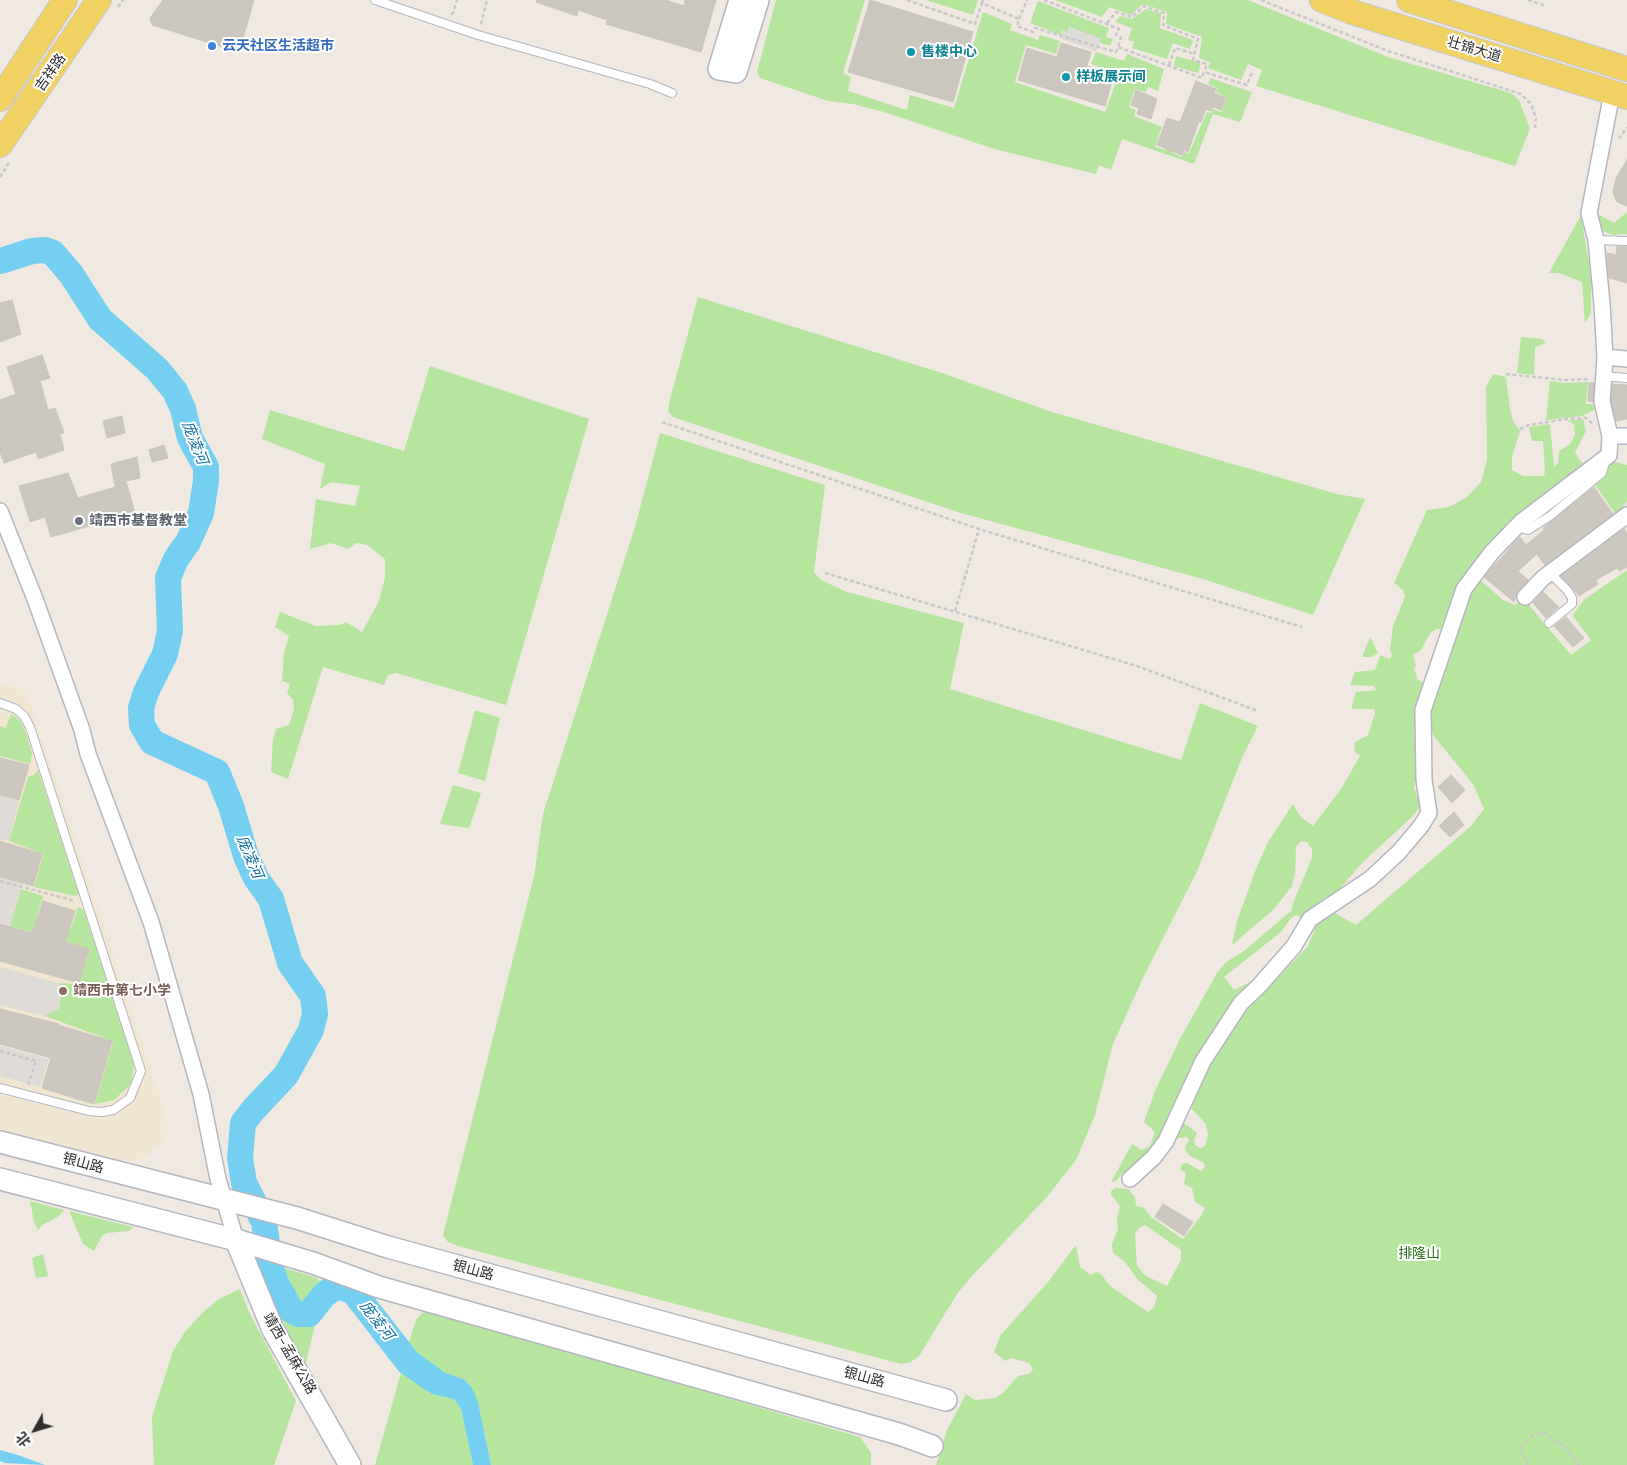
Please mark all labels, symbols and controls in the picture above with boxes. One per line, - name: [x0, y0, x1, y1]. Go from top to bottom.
- street label: 壮锦大道: [1445, 34, 1503, 66]
- place label: 云天社区生活超市: [222, 38, 334, 54]
- marker: 云天社区生活超市: [206, 40, 218, 52]
- place label: 售楼中心: [921, 44, 977, 60]
- marker: 售楼中心: [905, 46, 917, 58]
- street label: 吉祥路: [32, 51, 70, 95]
- place label: 样板展示间: [1076, 69, 1146, 85]
- marker: 样板展示间: [1060, 71, 1072, 83]
- water label: 庞凌河: [177, 419, 211, 467]
- place label: 靖西市基督教堂: [89, 513, 187, 529]
- marker: 靖西市基督教堂: [73, 515, 85, 527]
- water label: 庞凌河: [232, 833, 266, 881]
- place label: 靖西市第七小学: [73, 983, 171, 999]
- marker: 靖西市第七小学: [57, 985, 69, 997]
- street label: 银山路: [61, 1150, 105, 1178]
- park label: 排隆山: [1398, 1246, 1440, 1262]
- street label: 银山路: [451, 1257, 495, 1285]
- water label: 庞凌河: [355, 1298, 397, 1344]
- street label: 靖西-孟麻公路: [259, 1310, 319, 1398]
- street label: 银山路: [842, 1364, 886, 1392]
- north arrow: [10, 1405, 60, 1455]
- text: 北: [12, 1428, 35, 1451]

